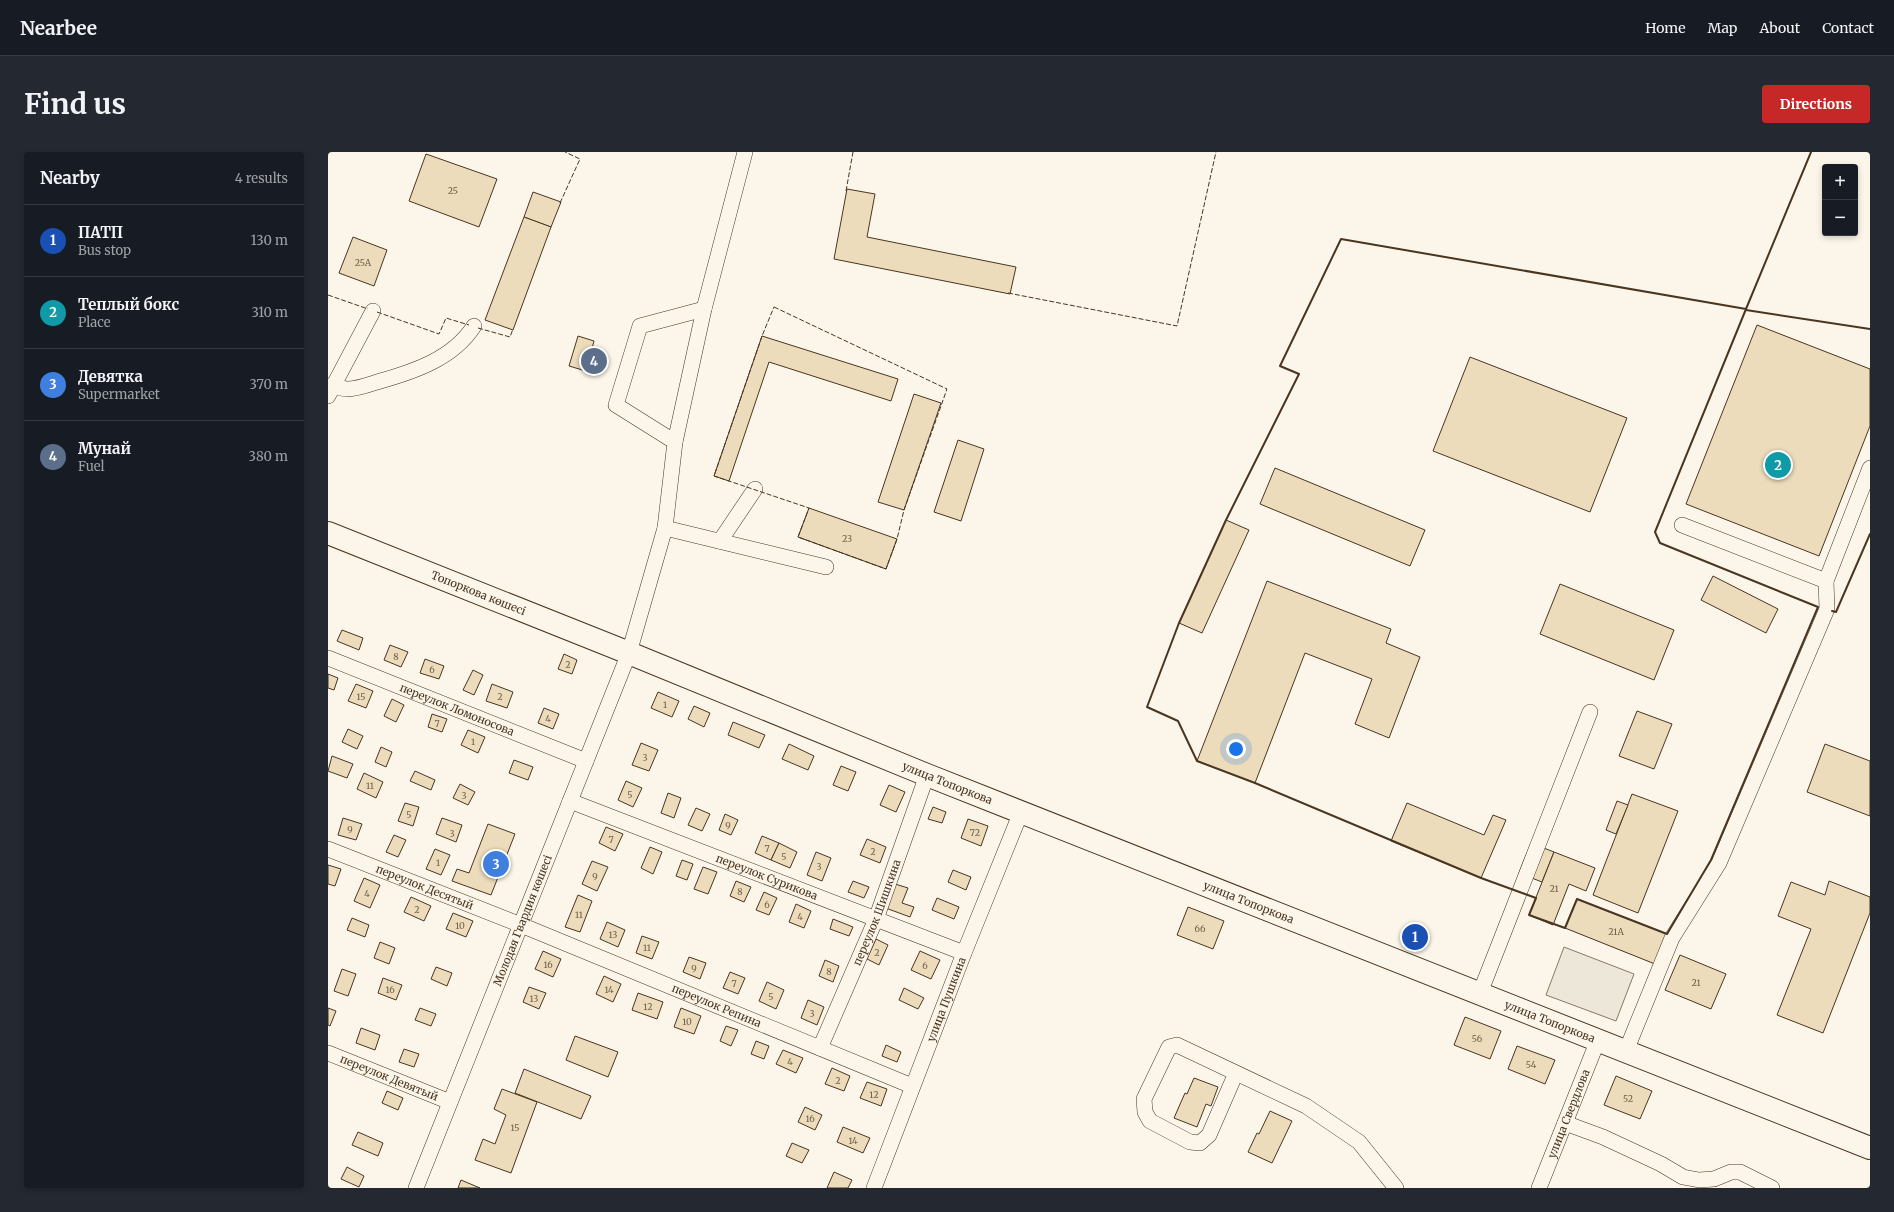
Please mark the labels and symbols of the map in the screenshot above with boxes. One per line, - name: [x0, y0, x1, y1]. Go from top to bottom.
- house number: 25: [448, 185, 458, 196]
- house number: 25А: [355, 257, 372, 268]
- pin: 4: [581, 346, 607, 376]
- pin: 2: [1765, 450, 1791, 480]
- house number: 23: [842, 533, 852, 544]
- street label: Топоркова көшесі: [429, 568, 528, 618]
- house number: 8: [393, 651, 399, 662]
- house number: 2: [565, 659, 571, 670]
- house number: 6: [429, 664, 435, 675]
- street label: переулок Ломоносова: [398, 680, 516, 739]
- house number: 15: [356, 691, 366, 702]
- house number: 2: [497, 691, 503, 702]
- house number: 1: [663, 699, 667, 710]
- house number: 4: [545, 713, 551, 724]
- house number: 7: [434, 718, 440, 729]
- house number: 1: [471, 736, 475, 747]
- your location: [1226, 739, 1246, 759]
- house number: 3: [642, 752, 648, 763]
- street label: улица Топоркова: [900, 759, 995, 807]
- house number: 11: [366, 780, 374, 791]
- house number: 5: [627, 789, 633, 800]
- house number: 3: [461, 790, 467, 801]
- house number: 5: [406, 809, 412, 820]
- house number: 9: [725, 820, 731, 831]
- house number: 9: [347, 824, 353, 835]
- house number: 72: [970, 827, 980, 838]
- house number: 3: [449, 828, 455, 839]
- house number: 7: [608, 834, 614, 845]
- house number: 7: [764, 843, 770, 854]
- house number: 2: [870, 846, 876, 857]
- pin: 3: [483, 849, 509, 879]
- street label: переулок Сурикова: [714, 851, 820, 903]
- house number: 5: [781, 851, 787, 862]
- street label: Молодая Гвардия көшесі: [490, 852, 555, 988]
- house number: 1: [436, 857, 440, 868]
- street label: переулок Шишкина: [850, 857, 904, 968]
- house number: 3: [816, 861, 822, 872]
- street label: переулок Десятый: [374, 862, 476, 913]
- house number: 9: [592, 871, 598, 882]
- street label: улица Топоркова: [1201, 878, 1296, 926]
- house number: 21: [1549, 883, 1559, 894]
- house number: 8: [737, 886, 743, 897]
- house number: 4: [364, 888, 370, 899]
- house number: 6: [764, 899, 770, 910]
- house number: 2: [414, 904, 420, 915]
- house number: 11: [575, 909, 583, 920]
- house number: 4: [797, 911, 803, 922]
- house number: 10: [455, 920, 465, 931]
- pin: 1: [1402, 922, 1428, 952]
- house number: 66: [1195, 923, 1206, 934]
- house number: 21А: [1608, 926, 1624, 937]
- house number: 13: [609, 929, 617, 940]
- house number: 11: [643, 942, 651, 953]
- house number: 2: [874, 947, 880, 958]
- street label: улица Пушкина: [924, 955, 969, 1044]
- house number: 16: [543, 959, 553, 970]
- house number: 6: [922, 960, 928, 971]
- house number: 9: [691, 963, 697, 974]
- house number: 8: [826, 966, 832, 977]
- house number: 21: [1691, 977, 1701, 988]
- house number: 7: [731, 978, 737, 989]
- street label: переулок Репина: [670, 981, 764, 1030]
- house number: 16: [385, 984, 395, 995]
- house number: 14: [604, 984, 614, 995]
- house number: 5: [768, 991, 774, 1002]
- house number: 13: [530, 993, 538, 1004]
- street label: улица Топоркова: [1503, 997, 1597, 1046]
- house number: 12: [643, 1001, 653, 1012]
- house number: 3: [809, 1008, 815, 1019]
- house number: 10: [682, 1016, 692, 1027]
- house number: 56: [1472, 1033, 1483, 1044]
- street label: переулок Девятый: [338, 1052, 441, 1104]
- house number: 4: [787, 1056, 793, 1067]
- house number: 54: [1526, 1059, 1537, 1070]
- street label: улица Свердлова: [1545, 1067, 1593, 1160]
- house number: 2: [835, 1075, 841, 1086]
- house number: 12: [869, 1089, 879, 1100]
- house number: 52: [1623, 1093, 1633, 1104]
- house number: 16: [805, 1113, 815, 1124]
- house number: 15: [510, 1122, 520, 1133]
- house number: 14: [848, 1135, 858, 1146]

